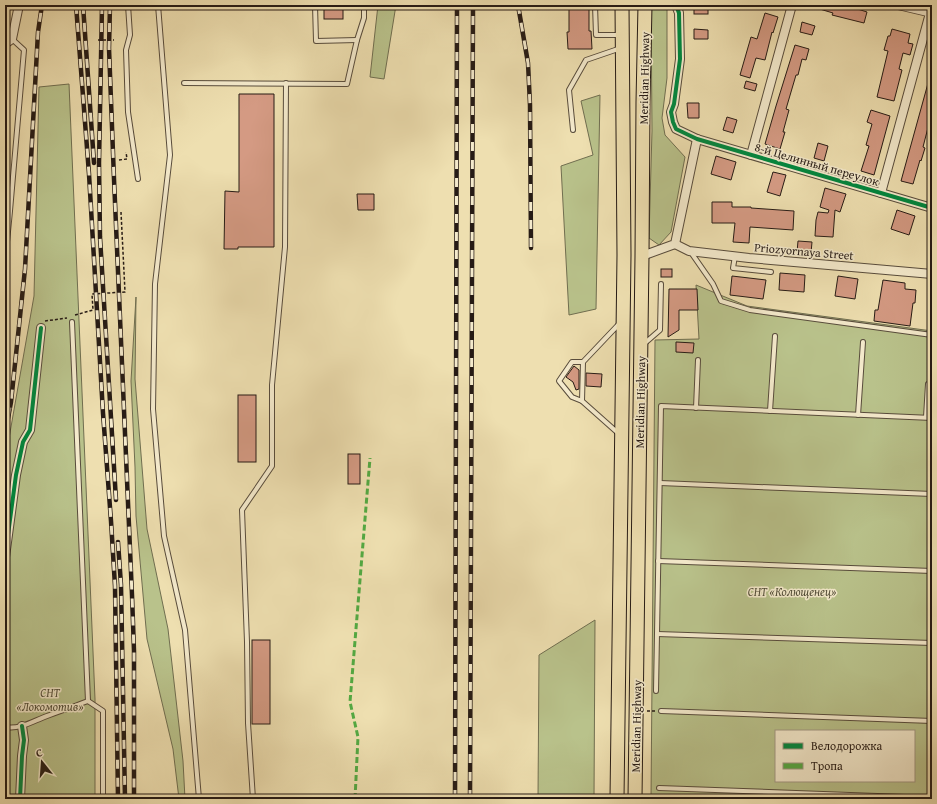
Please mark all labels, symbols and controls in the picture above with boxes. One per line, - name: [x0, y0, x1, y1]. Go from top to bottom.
- street label: Meridian Highway: [635, 32, 653, 124]
- street label: 8-й Целинный переулок: [753, 138, 882, 190]
- street label: Priozyornaya Street: [754, 238, 855, 264]
- street label: Meridian Highway: [631, 356, 649, 448]
- park label: СНТ «Колющенец»: [748, 583, 836, 600]
- street label: Meridian Highway: [627, 680, 645, 772]
- park label: СНТ «Локомотив»: [17, 684, 83, 715]
- legend: [775, 730, 915, 782]
- text: Велодорожка: [811, 737, 882, 754]
- north arrow: [22, 742, 62, 782]
- text: С: [34, 744, 44, 761]
- text: Тропа: [811, 757, 843, 774]

